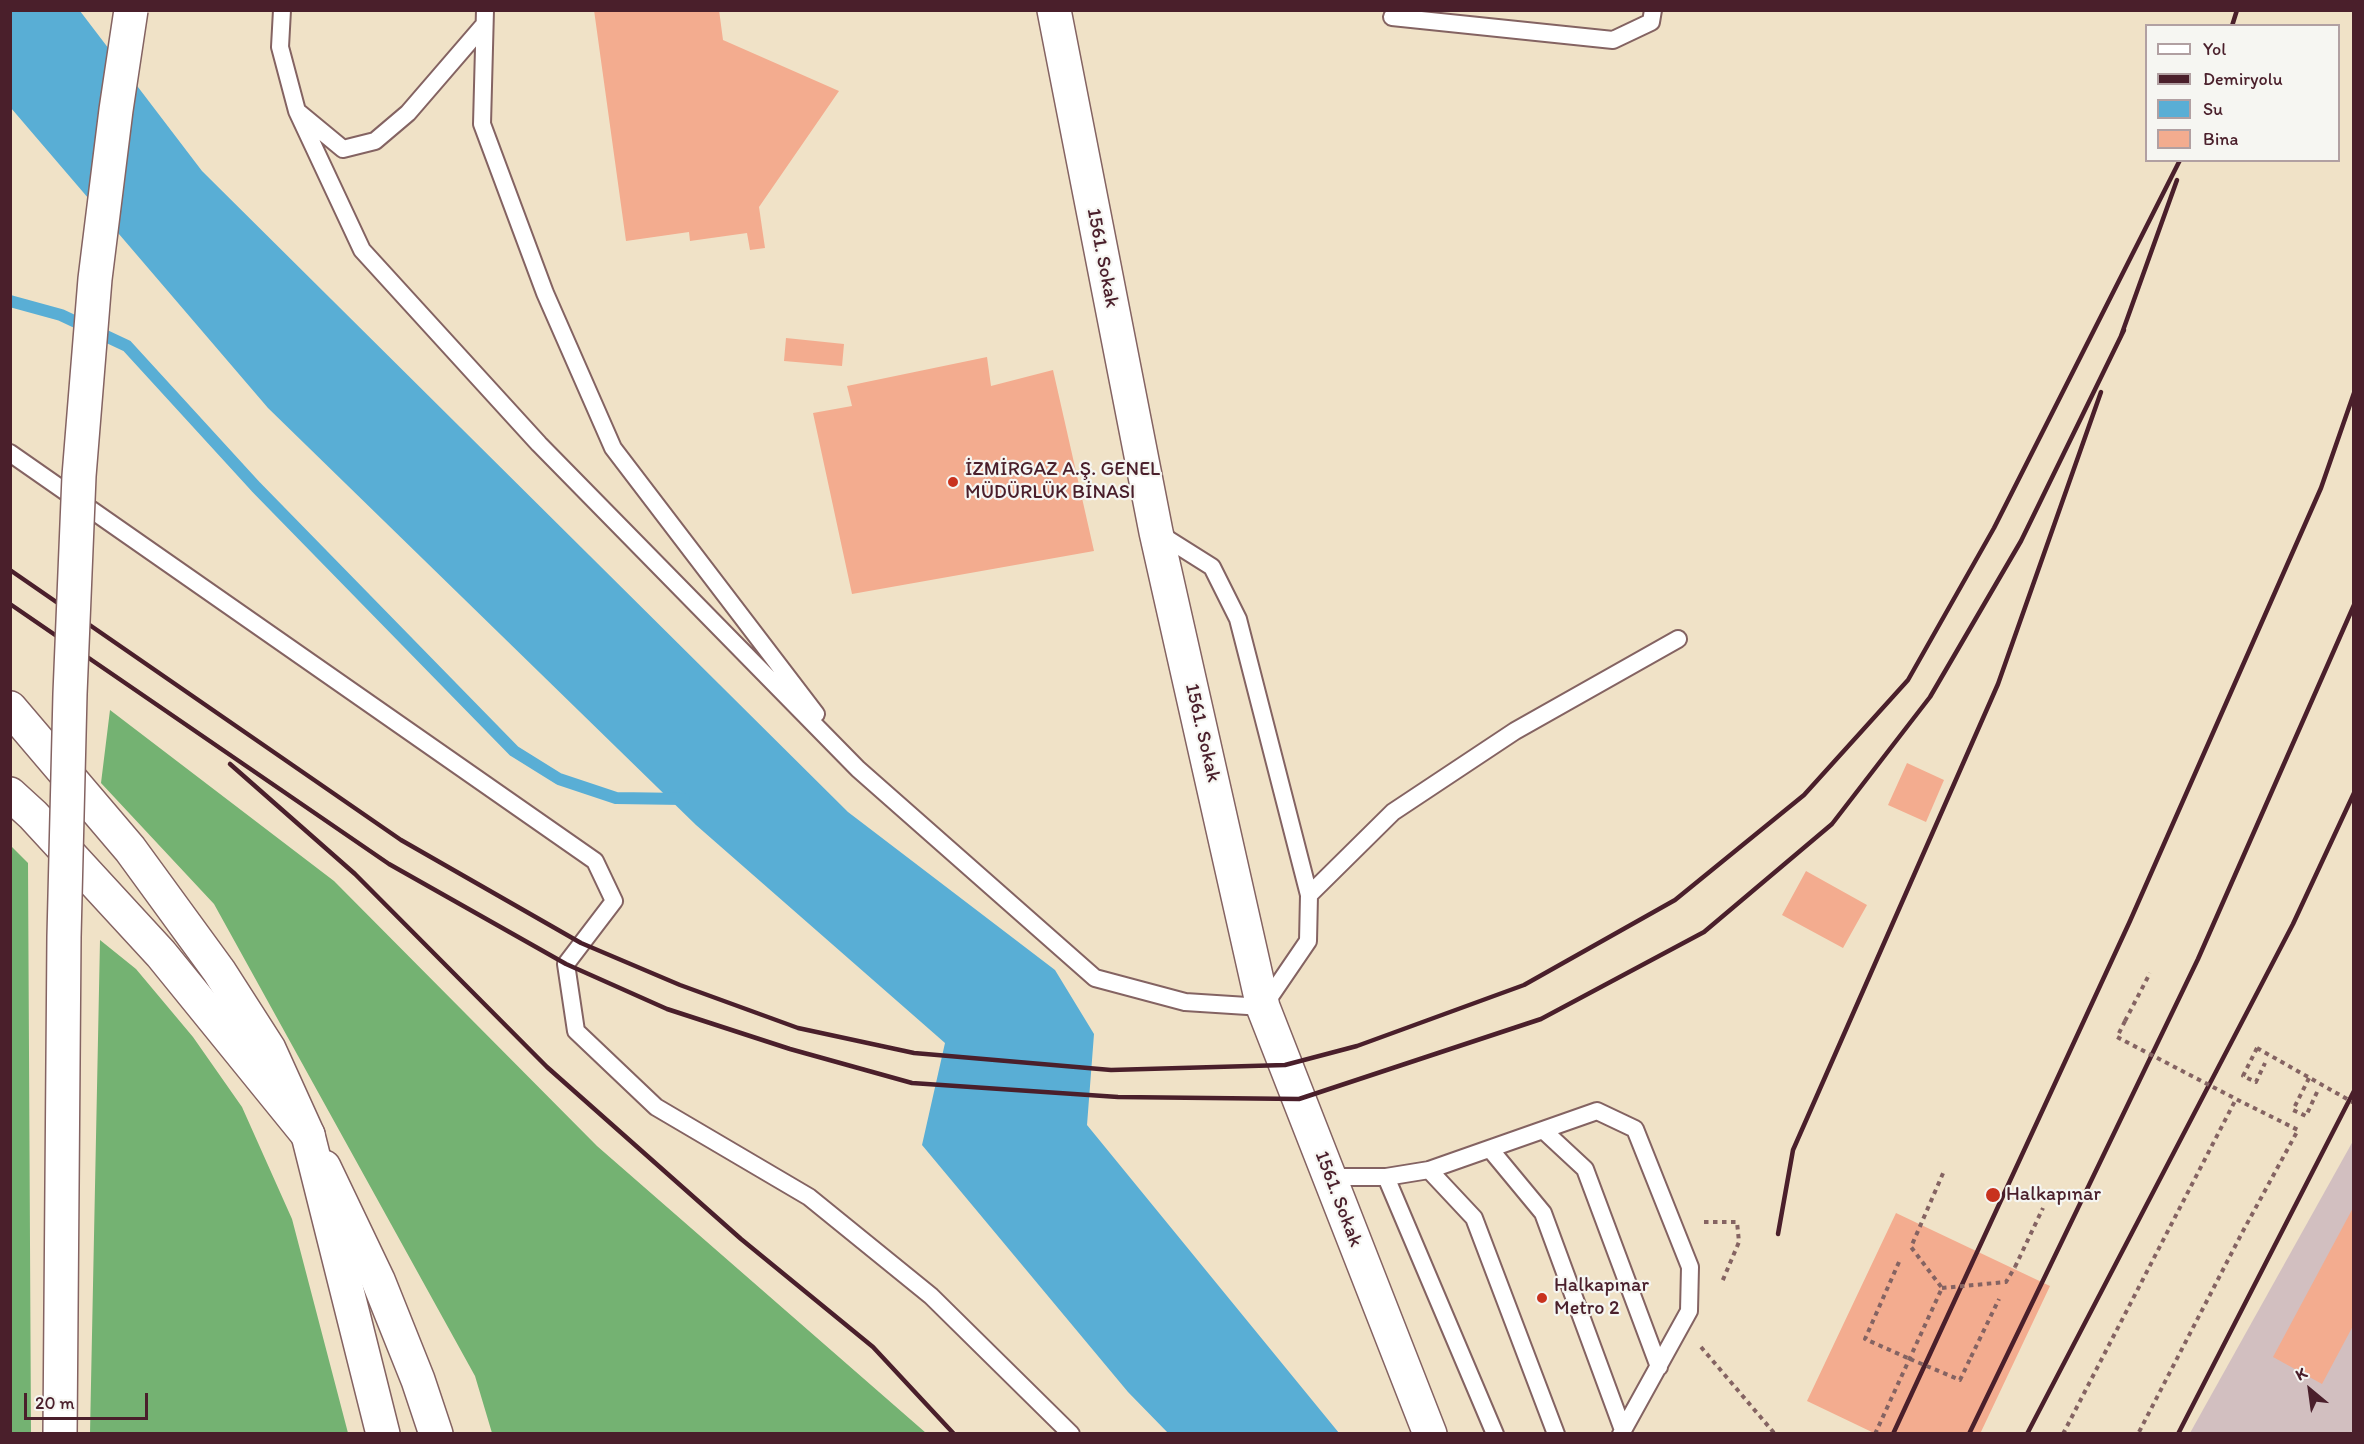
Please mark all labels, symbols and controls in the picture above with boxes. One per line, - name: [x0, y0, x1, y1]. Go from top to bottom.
- legend: [2145, 24, 2340, 162]
- text: Yol: [2203, 38, 2226, 60]
- text: Demiryolu: [2203, 68, 2283, 90]
- text: Su: [2203, 98, 2223, 120]
- text: Bina: [2203, 128, 2238, 150]
- street label: 1561. Sokak: [1081, 206, 1123, 310]
- place label: İZMİRGAZ A.Ş. GENEL MÜDÜRLÜK BİNASI: [965, 458, 1160, 505]
- marker: İZMİRGAZ A.Ş. GENEL MÜDÜRLÜK BİNASI: [946, 475, 960, 489]
- street label: 1561. Sokak: [1179, 681, 1225, 785]
- street label: 1561. Sokak: [1309, 1148, 1367, 1250]
- place label: Halkapınar: [2006, 1183, 2101, 1207]
- marker: Halkapınar: [1984, 1186, 2002, 1204]
- place label: Halkapınar Metro 2: [1554, 1274, 1649, 1321]
- marker: Halkapınar Metro 2: [1535, 1291, 1549, 1305]
- north arrow: [2280, 1360, 2340, 1420]
- text: K: [2292, 1363, 2310, 1385]
- scale bar: [27, 1381, 152, 1419]
- text: 20 m: [35, 1392, 75, 1414]

